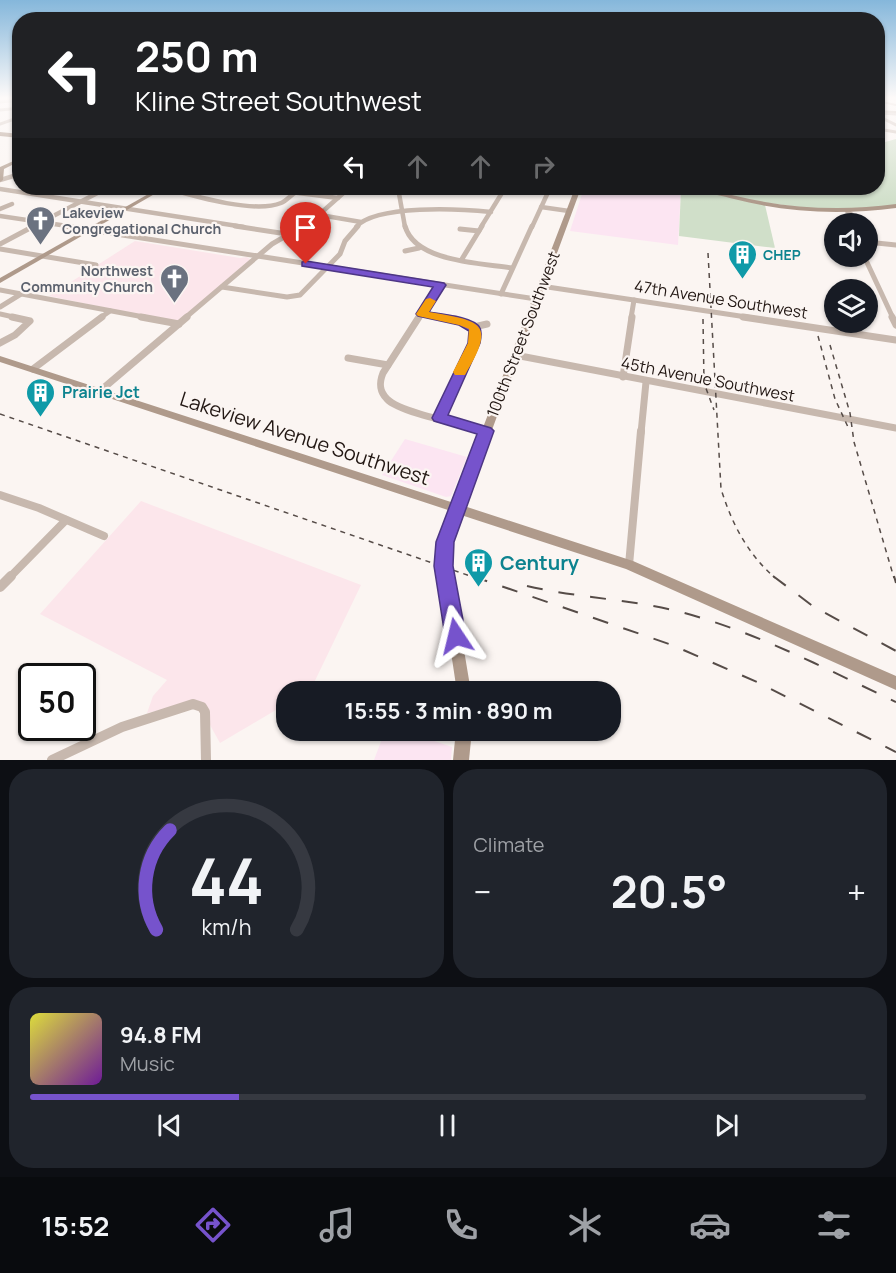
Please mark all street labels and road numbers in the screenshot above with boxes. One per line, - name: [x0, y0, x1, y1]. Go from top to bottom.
- street label: 100th Street Southwest: [481, 248, 565, 420]
- street label: 47th Avenue Southwest: [633, 274, 809, 324]
- street label: 45th Avenue Southwest: [619, 351, 797, 407]
- street label: Lakeview Avenue Southwest: [177, 385, 433, 491]

